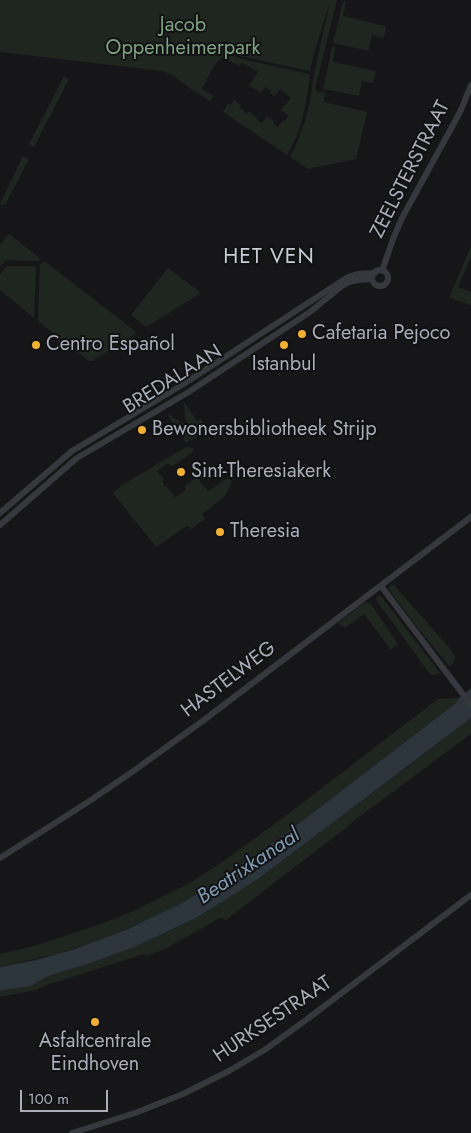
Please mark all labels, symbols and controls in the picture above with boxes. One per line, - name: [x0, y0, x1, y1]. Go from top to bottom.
- park label: Jacob Oppenheimerpark: [106, 14, 260, 61]
- street label: ZEELSTERSTRAAT: [366, 97, 456, 243]
- district label: HET VEN: [222, 245, 316, 271]
- place label: Cafetaria Pejoco: [312, 322, 450, 346]
- marker: Cafetaria Pejoco: [296, 328, 308, 340]
- place label: Centro Español: [46, 333, 175, 357]
- marker: Centro Español: [30, 339, 42, 351]
- marker: Istanbul: [278, 339, 290, 351]
- street label: BREDALAAN: [119, 340, 227, 420]
- place label: Istanbul: [252, 353, 316, 377]
- place label: Bewonersbibliotheek Strijp: [152, 418, 377, 442]
- marker: Bewonersbibliotheek Strijp: [136, 424, 148, 436]
- place label: Sint-Theresiakerk: [191, 460, 331, 484]
- marker: Sint-Theresiakerk: [175, 466, 187, 478]
- place label: Theresia: [230, 520, 300, 544]
- marker: Theresia: [214, 526, 226, 538]
- street label: HASTELWEG: [177, 637, 281, 723]
- water label: Beatrixkanaal: [193, 823, 305, 911]
- street label: HURKSESTRAAT: [209, 972, 337, 1068]
- marker: Asfaltcentrale Eindhoven: [89, 1016, 101, 1028]
- place label: Asfaltcentrale Eindhoven: [39, 1030, 151, 1077]
- scale bar: [22, 1080, 110, 1112]
- text: 100 m: [28, 1088, 69, 1110]

